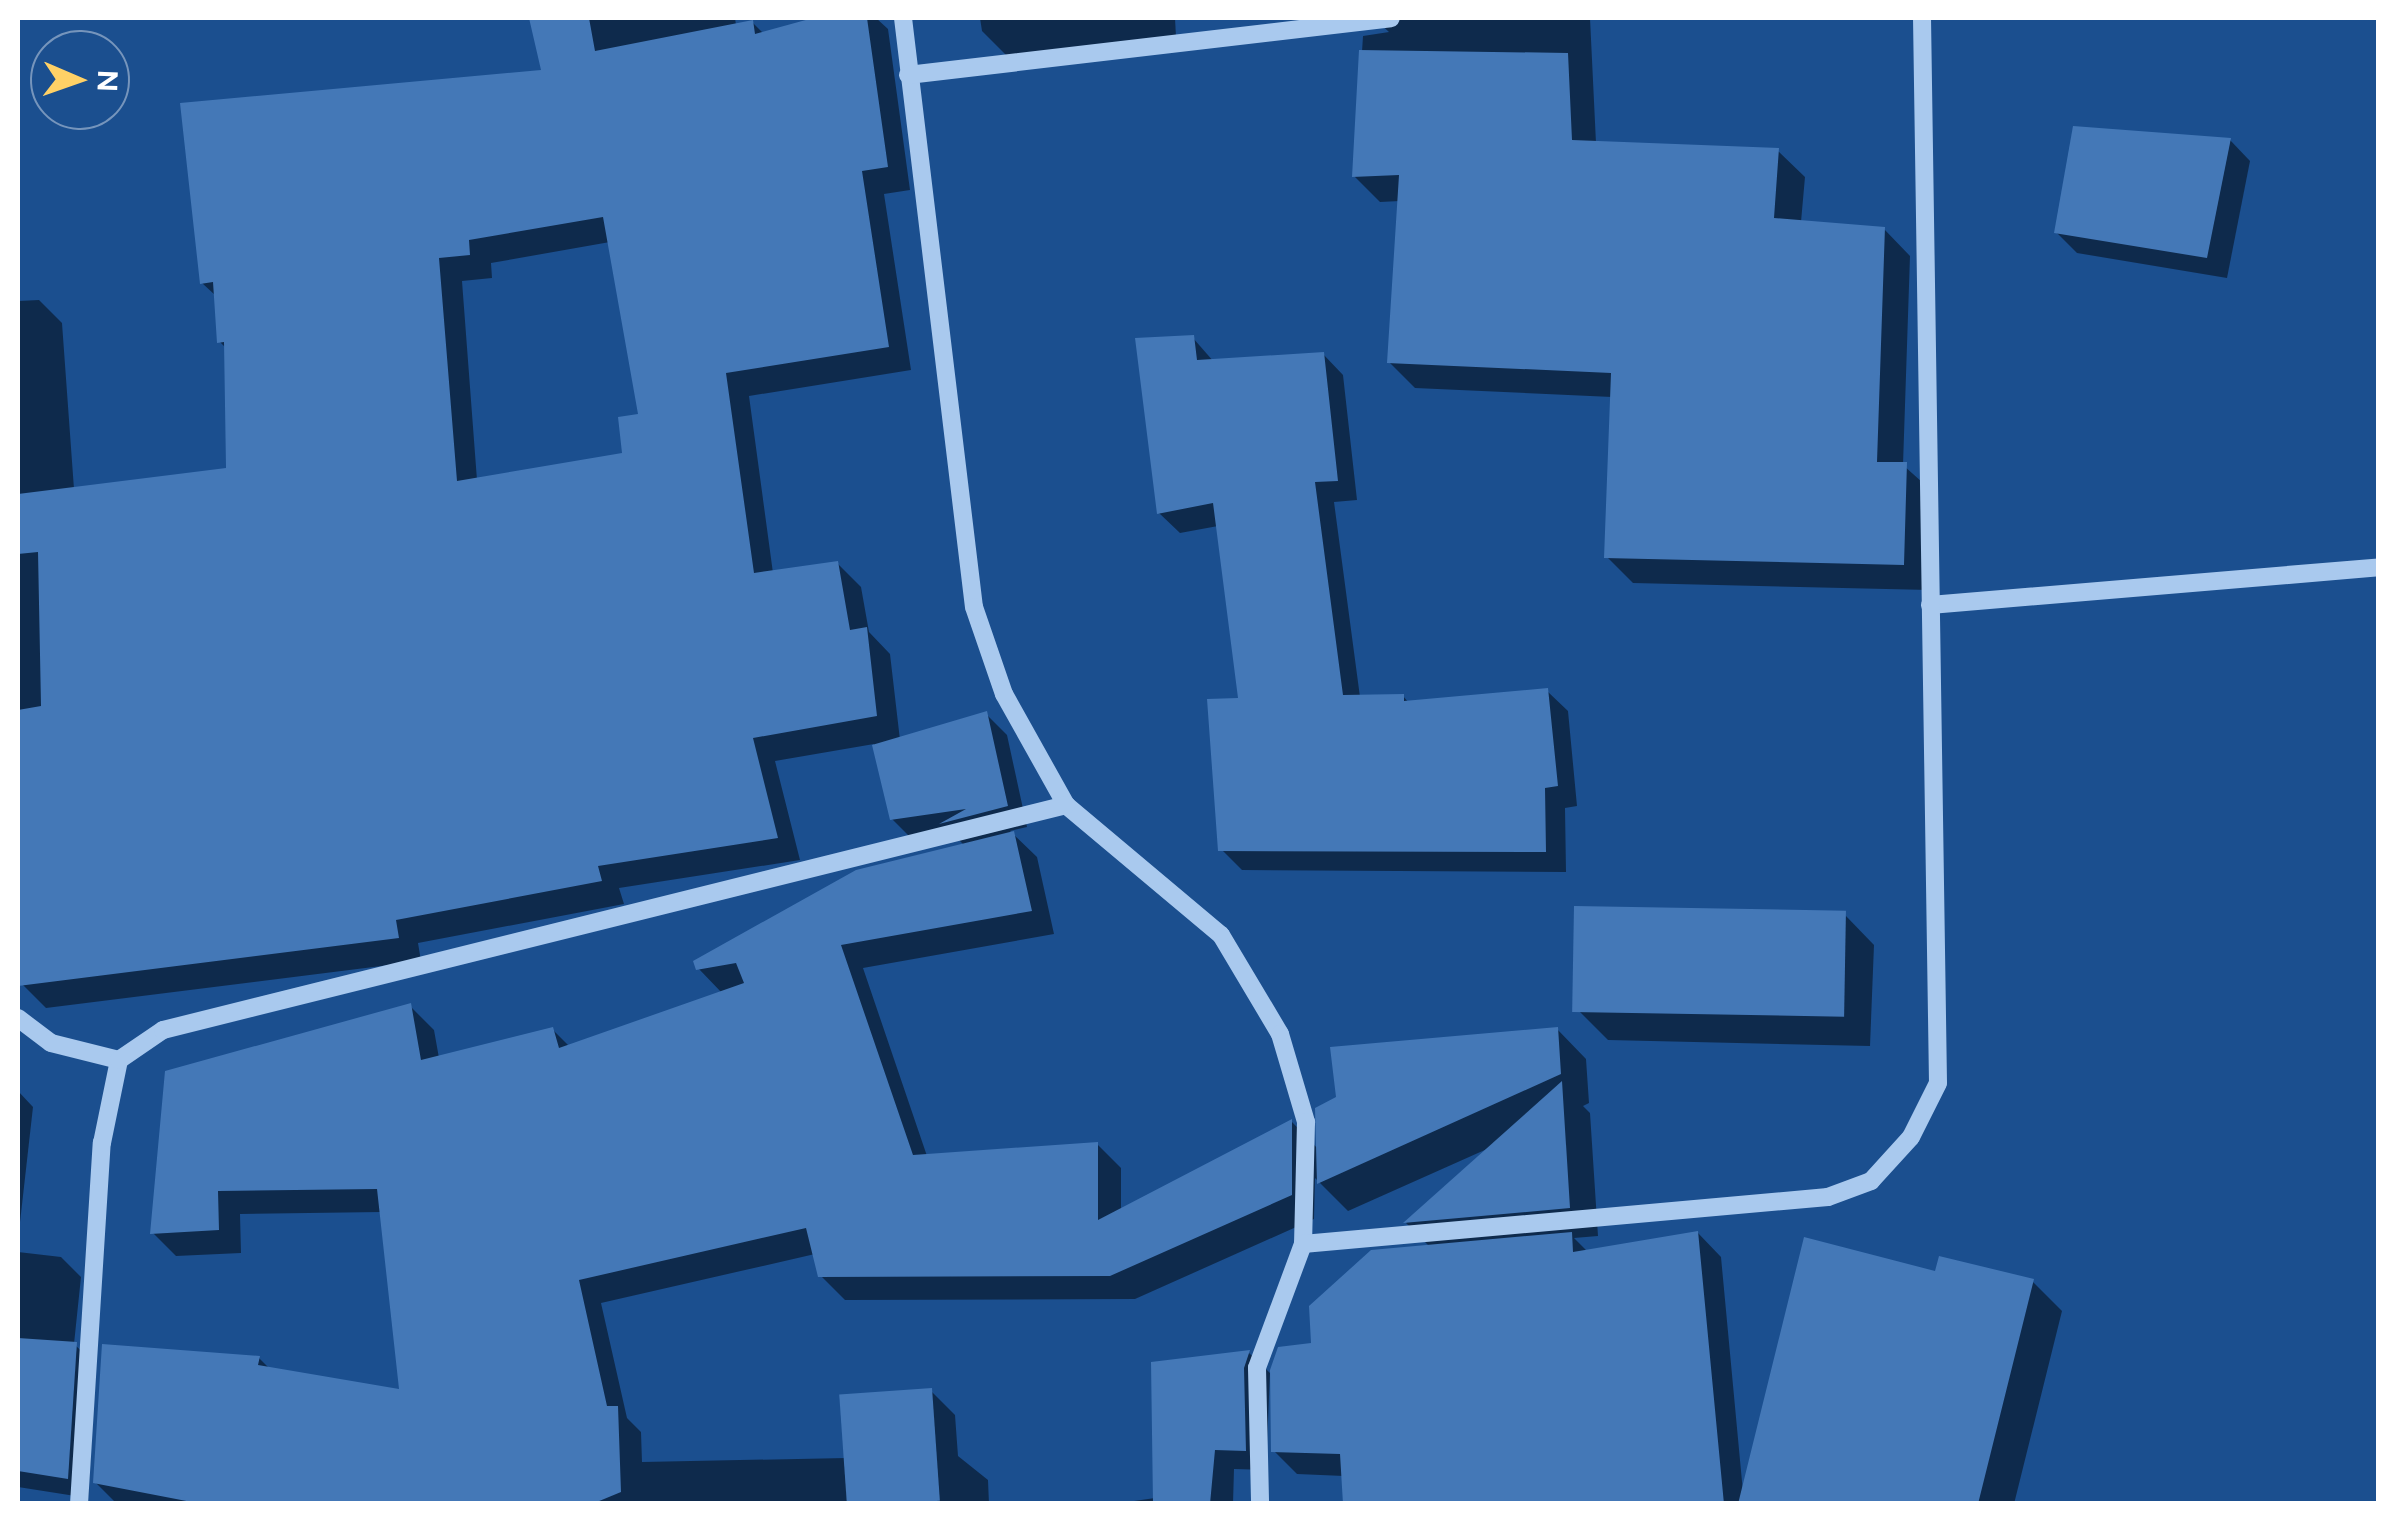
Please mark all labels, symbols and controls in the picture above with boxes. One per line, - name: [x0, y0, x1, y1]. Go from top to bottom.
- north arrow: [30, 30, 130, 130]
- text: N: [91, 70, 125, 92]

